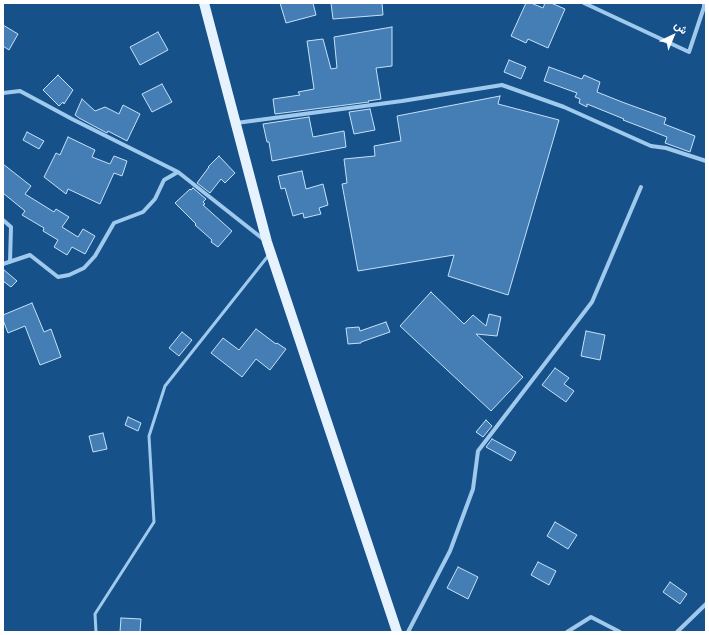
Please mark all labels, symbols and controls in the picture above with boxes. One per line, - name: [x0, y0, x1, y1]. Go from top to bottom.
- north arrow: [653, 16, 693, 56]
- text: ش: [672, 18, 691, 37]

